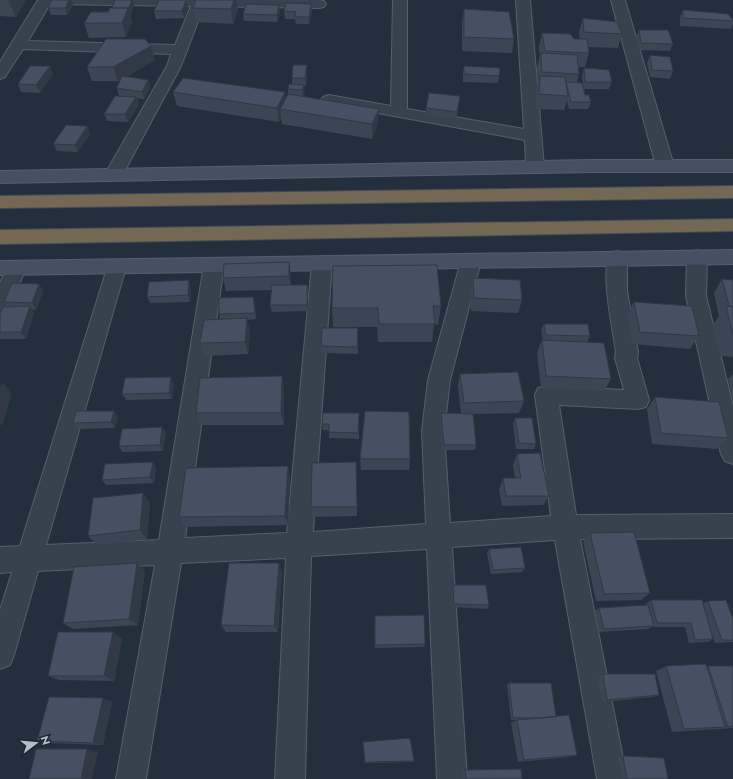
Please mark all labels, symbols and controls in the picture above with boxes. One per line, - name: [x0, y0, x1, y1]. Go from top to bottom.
- north arrow: [16, 723, 56, 763]
- text: N: [37, 734, 55, 747]

